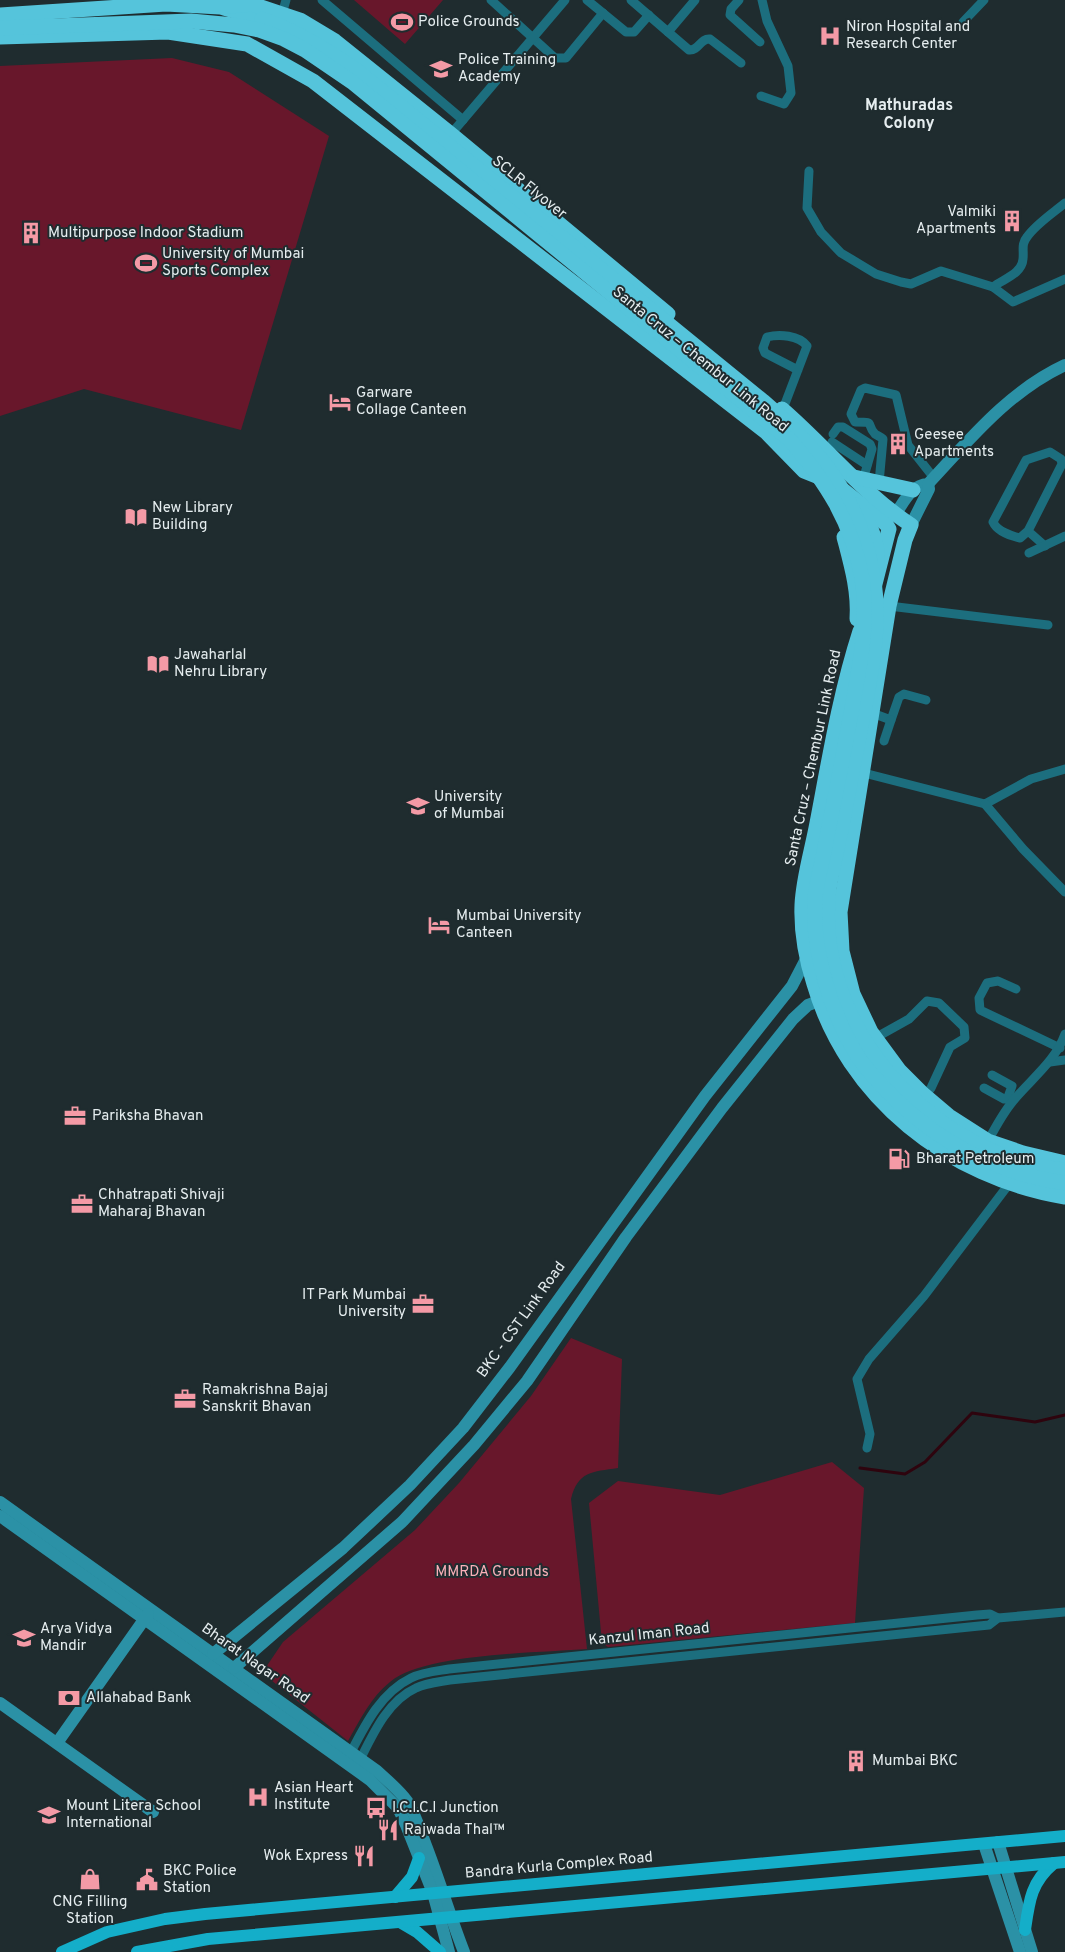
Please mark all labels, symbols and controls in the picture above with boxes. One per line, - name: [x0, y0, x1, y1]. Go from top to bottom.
- sports icon: Police Grounds: [389, 9, 415, 35]
- place label: Police Grounds: [418, 13, 520, 32]
- place label: Niron Hospital and Research Center: [846, 18, 970, 54]
- hospital icon: Niron Hospital and Research Center: [817, 23, 843, 49]
- place label: Police Training Academy: [458, 51, 556, 87]
- school or university icon: Police Training Academy: [428, 56, 454, 82]
- district label: Mathuradas Colony: [865, 96, 953, 134]
- street label: SCLR Flyover: [488, 152, 570, 224]
- place label: Valmiki Apartments: [916, 203, 996, 239]
- building icon: Valmiki Apartments: [999, 208, 1025, 234]
- building icon: Multipurpose Indoor Stadium: [18, 220, 44, 246]
- place label: Multipurpose Indoor Stadium: [48, 224, 243, 243]
- place label: University of Mumbai Sports Complex: [162, 245, 304, 281]
- sports icon: University of Mumbai Sports Complex: [133, 250, 159, 276]
- street label: Santa Cruz – Chembur Link Road: [608, 283, 792, 437]
- place label: Garware Collage Canteen: [356, 384, 467, 420]
- hotel icon: Garware Collage Canteen: [327, 389, 353, 415]
- place label: Geesee Apartments: [914, 426, 994, 462]
- building icon: Geesee Apartments: [885, 431, 911, 457]
- place label: New Library Building: [152, 499, 233, 535]
- library icon: New Library Building: [123, 504, 149, 530]
- place label: Jawaharlal Nehru Library: [174, 646, 267, 682]
- street label: Santa Cruz – Chembur Link Road: [782, 648, 846, 868]
- library icon: Jawaharlal Nehru Library: [145, 651, 171, 677]
- place label: University of Mumbai: [434, 788, 504, 824]
- school or university icon: University of Mumbai: [405, 793, 431, 819]
- place label: Mumbai University Canteen: [456, 907, 582, 943]
- hotel icon: Mumbai University Canteen: [426, 912, 452, 938]
- office icon: Pariksha Bhavan: [62, 1103, 88, 1129]
- place label: Pariksha Bhavan: [92, 1107, 204, 1126]
- fuel station icon: Bharat Petroleum: [886, 1146, 912, 1172]
- place label: Bharat Petroleum: [916, 1150, 1034, 1169]
- place label: Chhatrapati Shivaji Maharaj Bhavan: [98, 1186, 225, 1222]
- office icon: Chhatrapati Shivaji Maharaj Bhavan: [69, 1191, 95, 1217]
- street label: BKC - CST Link Road: [474, 1258, 570, 1382]
- place label: IT Park Mumbai University: [302, 1286, 406, 1322]
- office icon: IT Park Mumbai University: [410, 1291, 436, 1317]
- place label: Ramakrishna Bajaj Sanskrit Bhavan: [202, 1381, 328, 1417]
- office icon: Ramakrishna Bajaj Sanskrit Bhavan: [172, 1386, 198, 1412]
- park label: MMRDA Grounds: [435, 1563, 549, 1582]
- street label: Kanzul Iman Road: [588, 1619, 710, 1651]
- place label: Arya Vidya Mandir: [40, 1620, 112, 1656]
- street label: Bharat Nagar Road: [197, 1620, 313, 1708]
- school or university icon: Arya Vidya Mandir: [11, 1625, 37, 1651]
- bank icon: Allahabad Bank: [56, 1685, 82, 1711]
- place label: Allahabad Bank: [86, 1689, 192, 1708]
- building icon: Mumbai BKC: [843, 1748, 869, 1774]
- place label: Mumbai BKC: [872, 1752, 958, 1771]
- place label: Asian Heart Institute: [274, 1779, 353, 1815]
- hospital icon: Asian Heart Institute: [245, 1784, 271, 1810]
- bus stop icon: I.C.I.C.I Junction: [363, 1795, 389, 1821]
- place label: Mount Litera School International: [66, 1797, 201, 1833]
- place label: I.C.I.C.I Junction: [392, 1799, 499, 1818]
- school or university icon: Mount Litera School International: [36, 1802, 62, 1828]
- restaurant icon: Rajwada Thal™: [375, 1817, 401, 1843]
- place label: Rajwada Thal™: [404, 1821, 505, 1840]
- restaurant icon: Wok Express: [351, 1843, 377, 1869]
- place label: Wok Express: [263, 1847, 348, 1866]
- street label: Bandra Kurla Complex Road: [464, 1848, 654, 1884]
- place label: BKC Police Station: [163, 1862, 237, 1898]
- shop icon: CNG Filling Station: [77, 1866, 103, 1892]
- public building icon: BKC Police Station: [134, 1867, 160, 1893]
- place label: CNG Filling Station: [52, 1893, 128, 1929]

